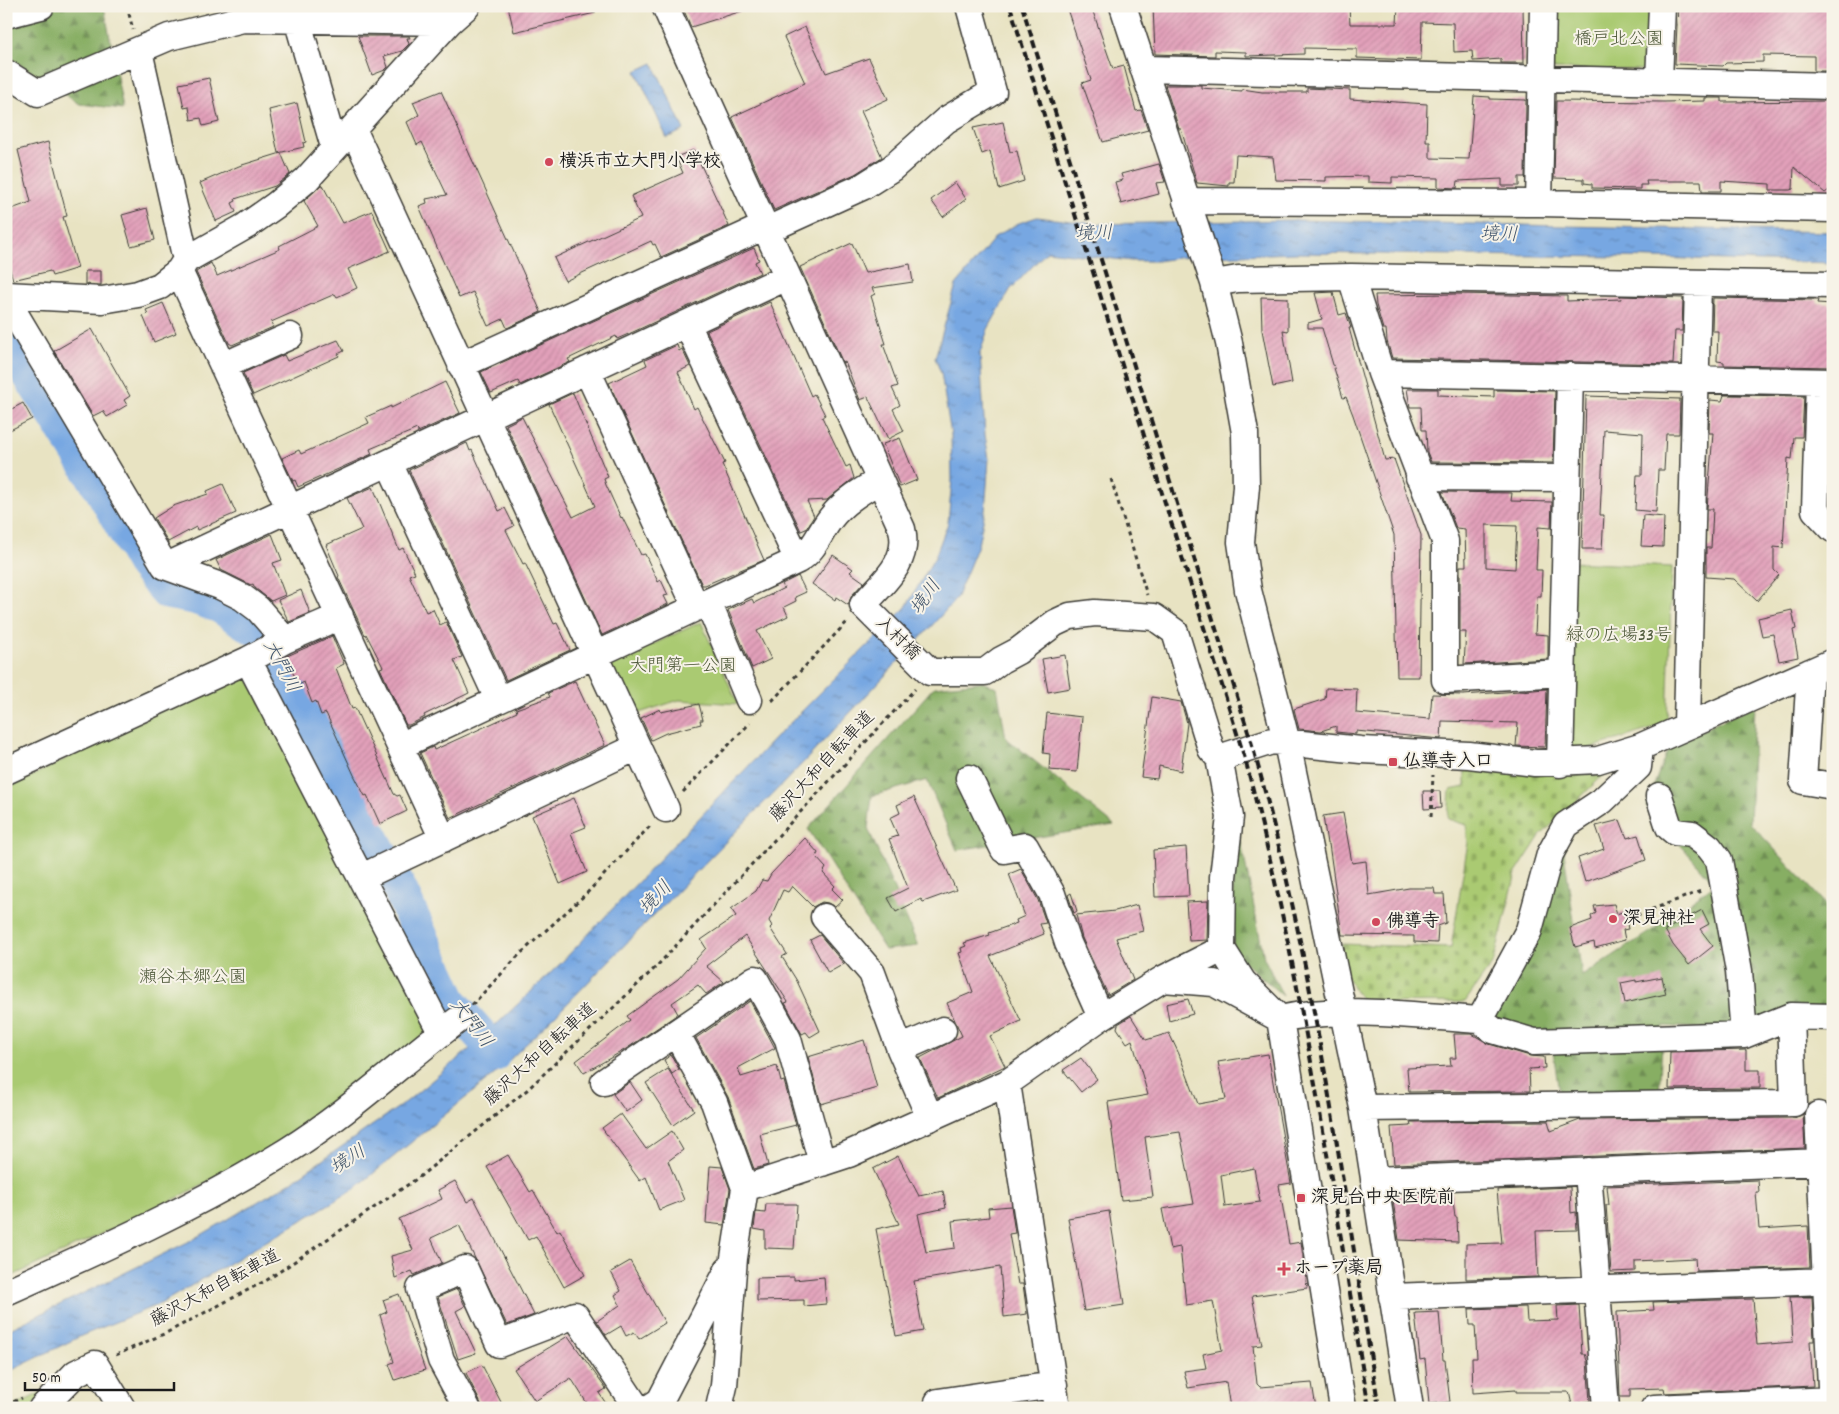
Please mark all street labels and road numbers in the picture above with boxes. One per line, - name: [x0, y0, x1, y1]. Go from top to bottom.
- street label: 入村橋: [869, 611, 925, 667]
- street label: 藤沢大和自転車道: [765, 706, 881, 828]
- street label: 藤沢大和自転車道: [479, 998, 603, 1112]
- street label: 藤沢大和自転車道: [147, 1244, 285, 1334]

